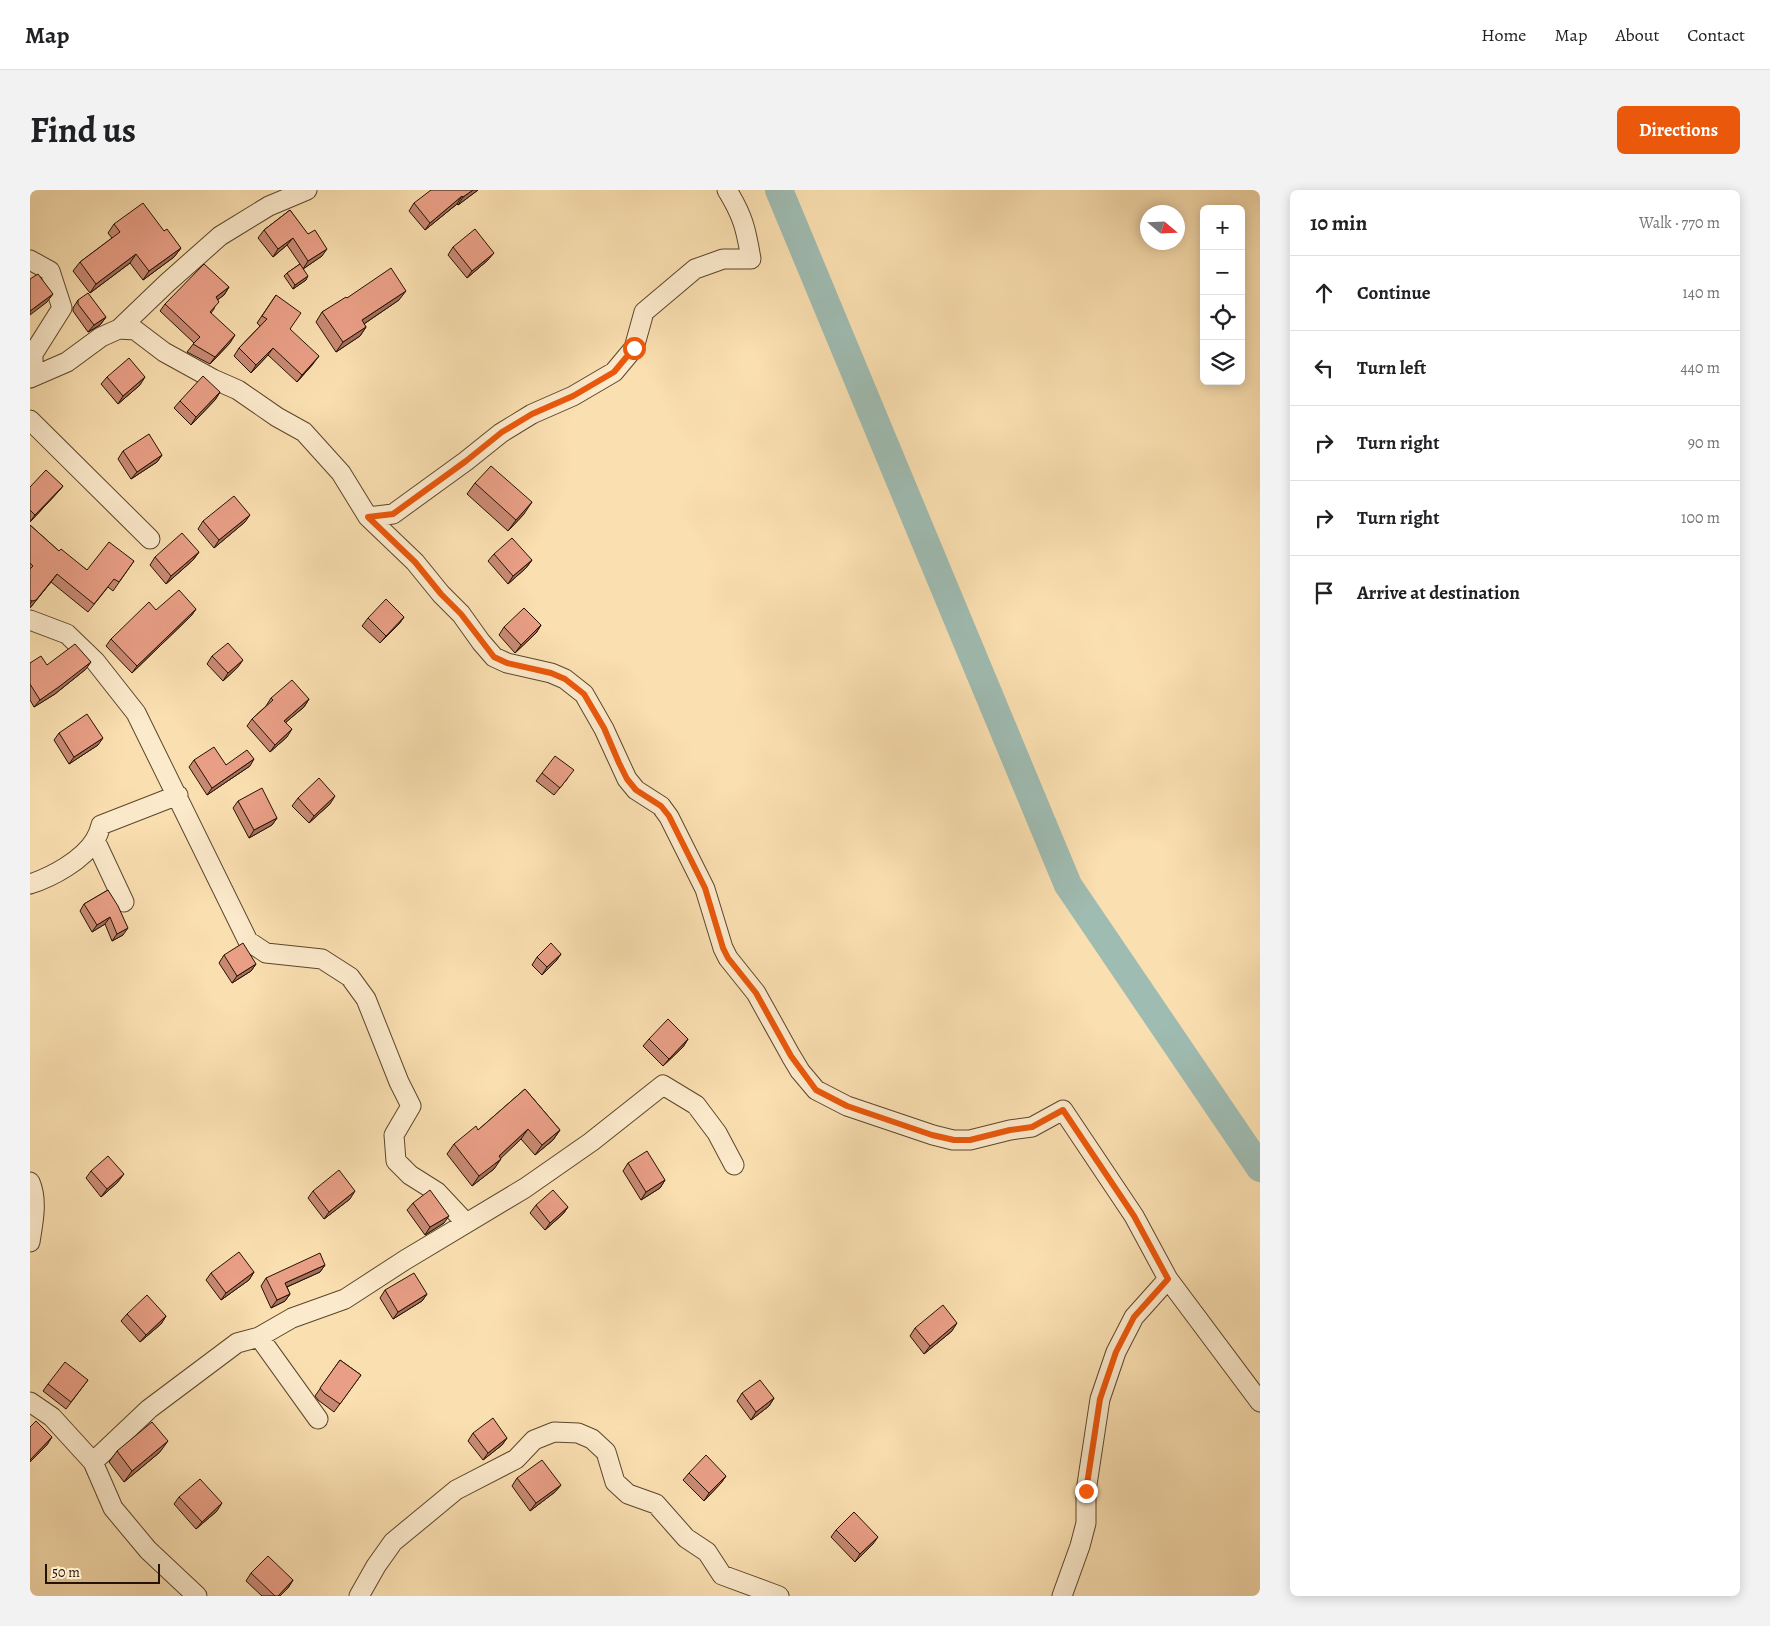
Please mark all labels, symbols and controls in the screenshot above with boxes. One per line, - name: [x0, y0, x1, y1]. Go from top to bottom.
- text: Map: [25, 19, 69, 51]
- text: Home: [1481, 23, 1526, 47]
- text: Map: [1554, 23, 1587, 47]
- text: About: [1615, 23, 1659, 47]
- text: Contact: [1687, 23, 1745, 47]
- text: Find us: [30, 106, 136, 154]
- button: Directions: [1617, 106, 1740, 154]
- north arrow: [1140, 205, 1185, 250]
- map controls: [1200, 205, 1245, 385]
- button: +: [1200, 205, 1245, 250]
- text: 10 min: [1310, 209, 1367, 237]
- text: Walk · 770 m: [1639, 212, 1720, 234]
- button: −: [1200, 250, 1245, 295]
- icon: ahead: [1310, 279, 1338, 307]
- text: Continue: [1357, 280, 1431, 306]
- text: 140 m: [1682, 282, 1720, 304]
- button: locate: [1200, 295, 1245, 340]
- route start: [623, 337, 646, 360]
- button: layers: [1200, 340, 1245, 385]
- icon: left: [1310, 354, 1338, 382]
- text: Turn left: [1357, 355, 1426, 381]
- text: 440 m: [1680, 357, 1720, 379]
- icon: right: [1310, 429, 1338, 457]
- text: Turn right: [1357, 430, 1439, 456]
- text: 90 m: [1688, 432, 1720, 454]
- icon: right: [1310, 504, 1338, 532]
- text: Turn right: [1357, 505, 1439, 531]
- text: 100 m: [1681, 507, 1720, 529]
- icon: arrive: [1310, 579, 1338, 607]
- text: Arrive at destination: [1357, 580, 1520, 606]
- route end: [1075, 1480, 1098, 1503]
- scale bar: [45, 1561, 160, 1584]
- text: 50 m: [52, 1563, 80, 1582]

